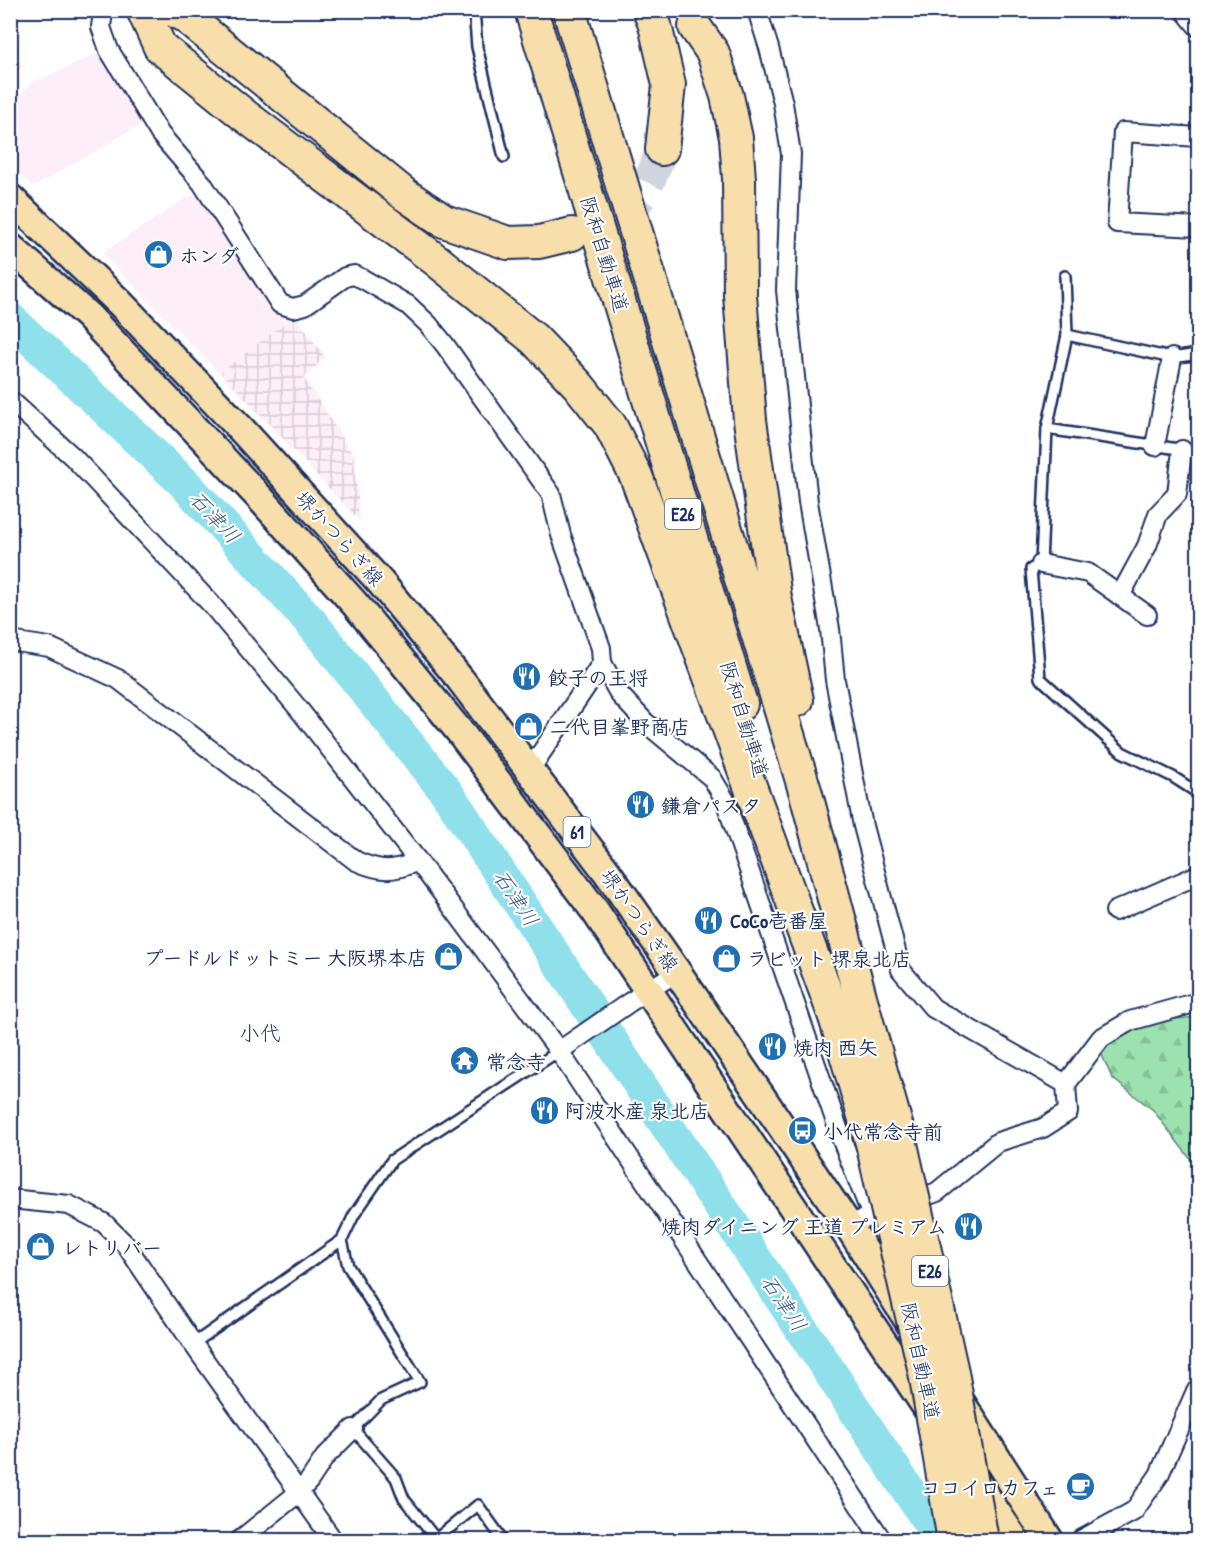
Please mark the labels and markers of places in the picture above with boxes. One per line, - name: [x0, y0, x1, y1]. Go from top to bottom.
- shop icon: ホンダ: [142, 239, 174, 271]
- place label: ホンダ: [179, 242, 239, 269]
- restaurant icon: 餃子の王将: [511, 661, 543, 693]
- place label: 餃子の王将: [548, 664, 648, 691]
- shop icon: 二代目峯野商店: [513, 710, 545, 742]
- place label: 二代目峯野商店: [550, 713, 690, 740]
- restaurant icon: 鎌倉パスタ: [624, 789, 656, 821]
- place label: 鎌倉パスタ: [661, 792, 761, 819]
- restaurant icon: CoCo壱番屋: [693, 904, 725, 936]
- place label: CoCo壱番屋: [730, 907, 828, 934]
- shop icon: プードルドットミー 大阪堺本店: [432, 941, 464, 973]
- shop icon: ラビット 堺泉北店: [710, 942, 742, 974]
- place label: プードルドットミー 大阪堺本店: [144, 944, 427, 971]
- place label: ラビット 堺泉北店: [747, 945, 912, 972]
- restaurant icon: 焼肉 西矢: [756, 1031, 788, 1063]
- place label: 焼肉 西矢: [793, 1034, 878, 1061]
- temple icon: 常念寺: [449, 1045, 481, 1077]
- place label: 常念寺: [486, 1048, 546, 1075]
- restaurant icon: 阿波水産 泉北店: [528, 1094, 560, 1126]
- place label: 阿波水産 泉北店: [565, 1097, 710, 1124]
- bus stop icon: 小代常念寺前: [786, 1115, 818, 1147]
- place label: 小代常念寺前: [823, 1118, 943, 1145]
- restaurant icon: 焼肉ダイニング 王道 プレミアム: [952, 1210, 984, 1242]
- place label: 焼肉ダイニング 王道 プレミアム: [661, 1213, 947, 1240]
- shop icon: レトリバー: [25, 1231, 57, 1263]
- place label: レトリバー: [62, 1234, 162, 1261]
- cafe icon: ココイロカフェ: [1064, 1471, 1096, 1503]
- place label: ココイロカフェ: [921, 1474, 1059, 1501]

